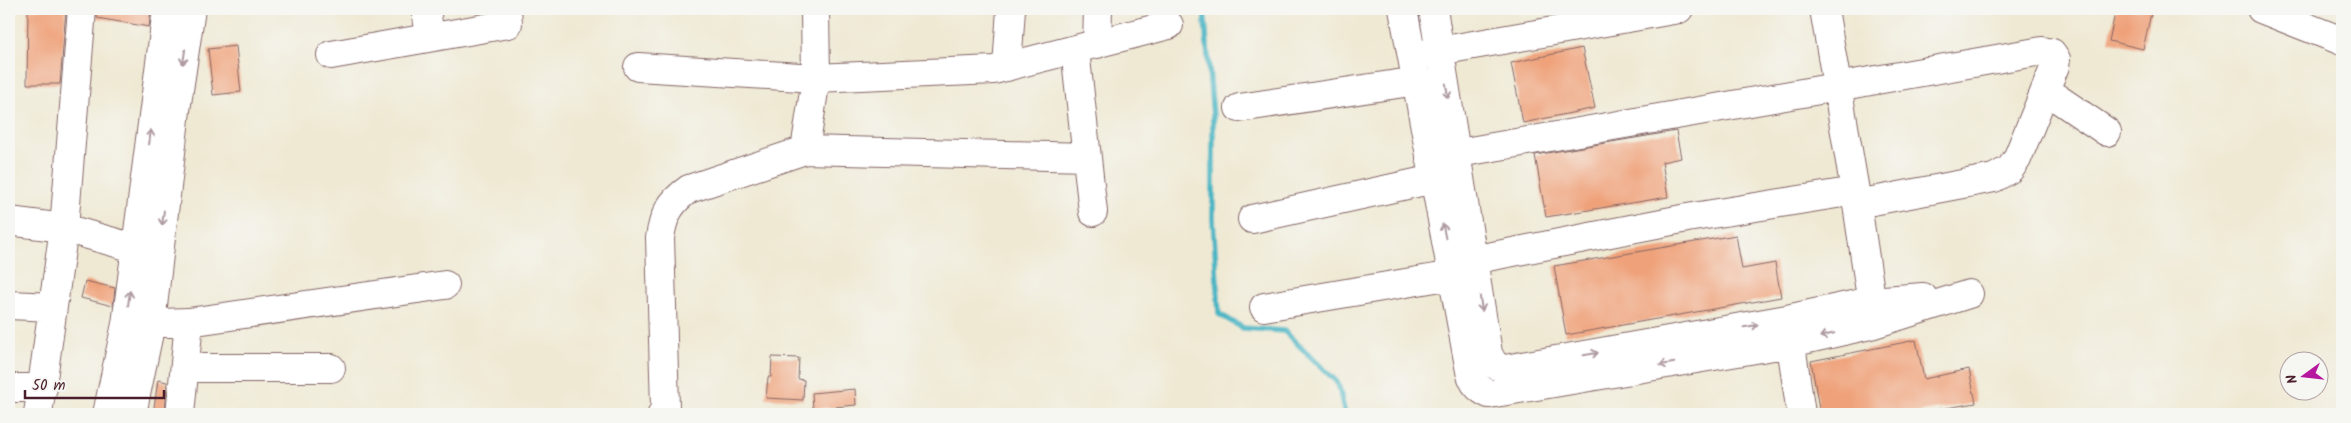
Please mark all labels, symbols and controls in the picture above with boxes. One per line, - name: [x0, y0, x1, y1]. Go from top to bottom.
- one-way arrow: [179, 49, 189, 65]
- one-way arrow: [1442, 83, 1452, 99]
- one-way arrow: [145, 129, 155, 145]
- one-way arrow: [158, 210, 168, 226]
- one-way arrow: [1439, 223, 1448, 239]
- one-way arrow: [124, 290, 134, 306]
- one-way arrow: [1476, 295, 1486, 311]
- one-way arrow: [1743, 320, 1759, 330]
- one-way arrow: [1819, 331, 1835, 340]
- one-way arrow: [1583, 348, 1599, 358]
- north arrow: [2278, 350, 2328, 400]
- one-way arrow: [1660, 360, 1676, 370]
- scale bar: [25, 368, 164, 400]
- text: N: [2281, 372, 2304, 386]
- text: 50 m: [32, 374, 66, 398]

